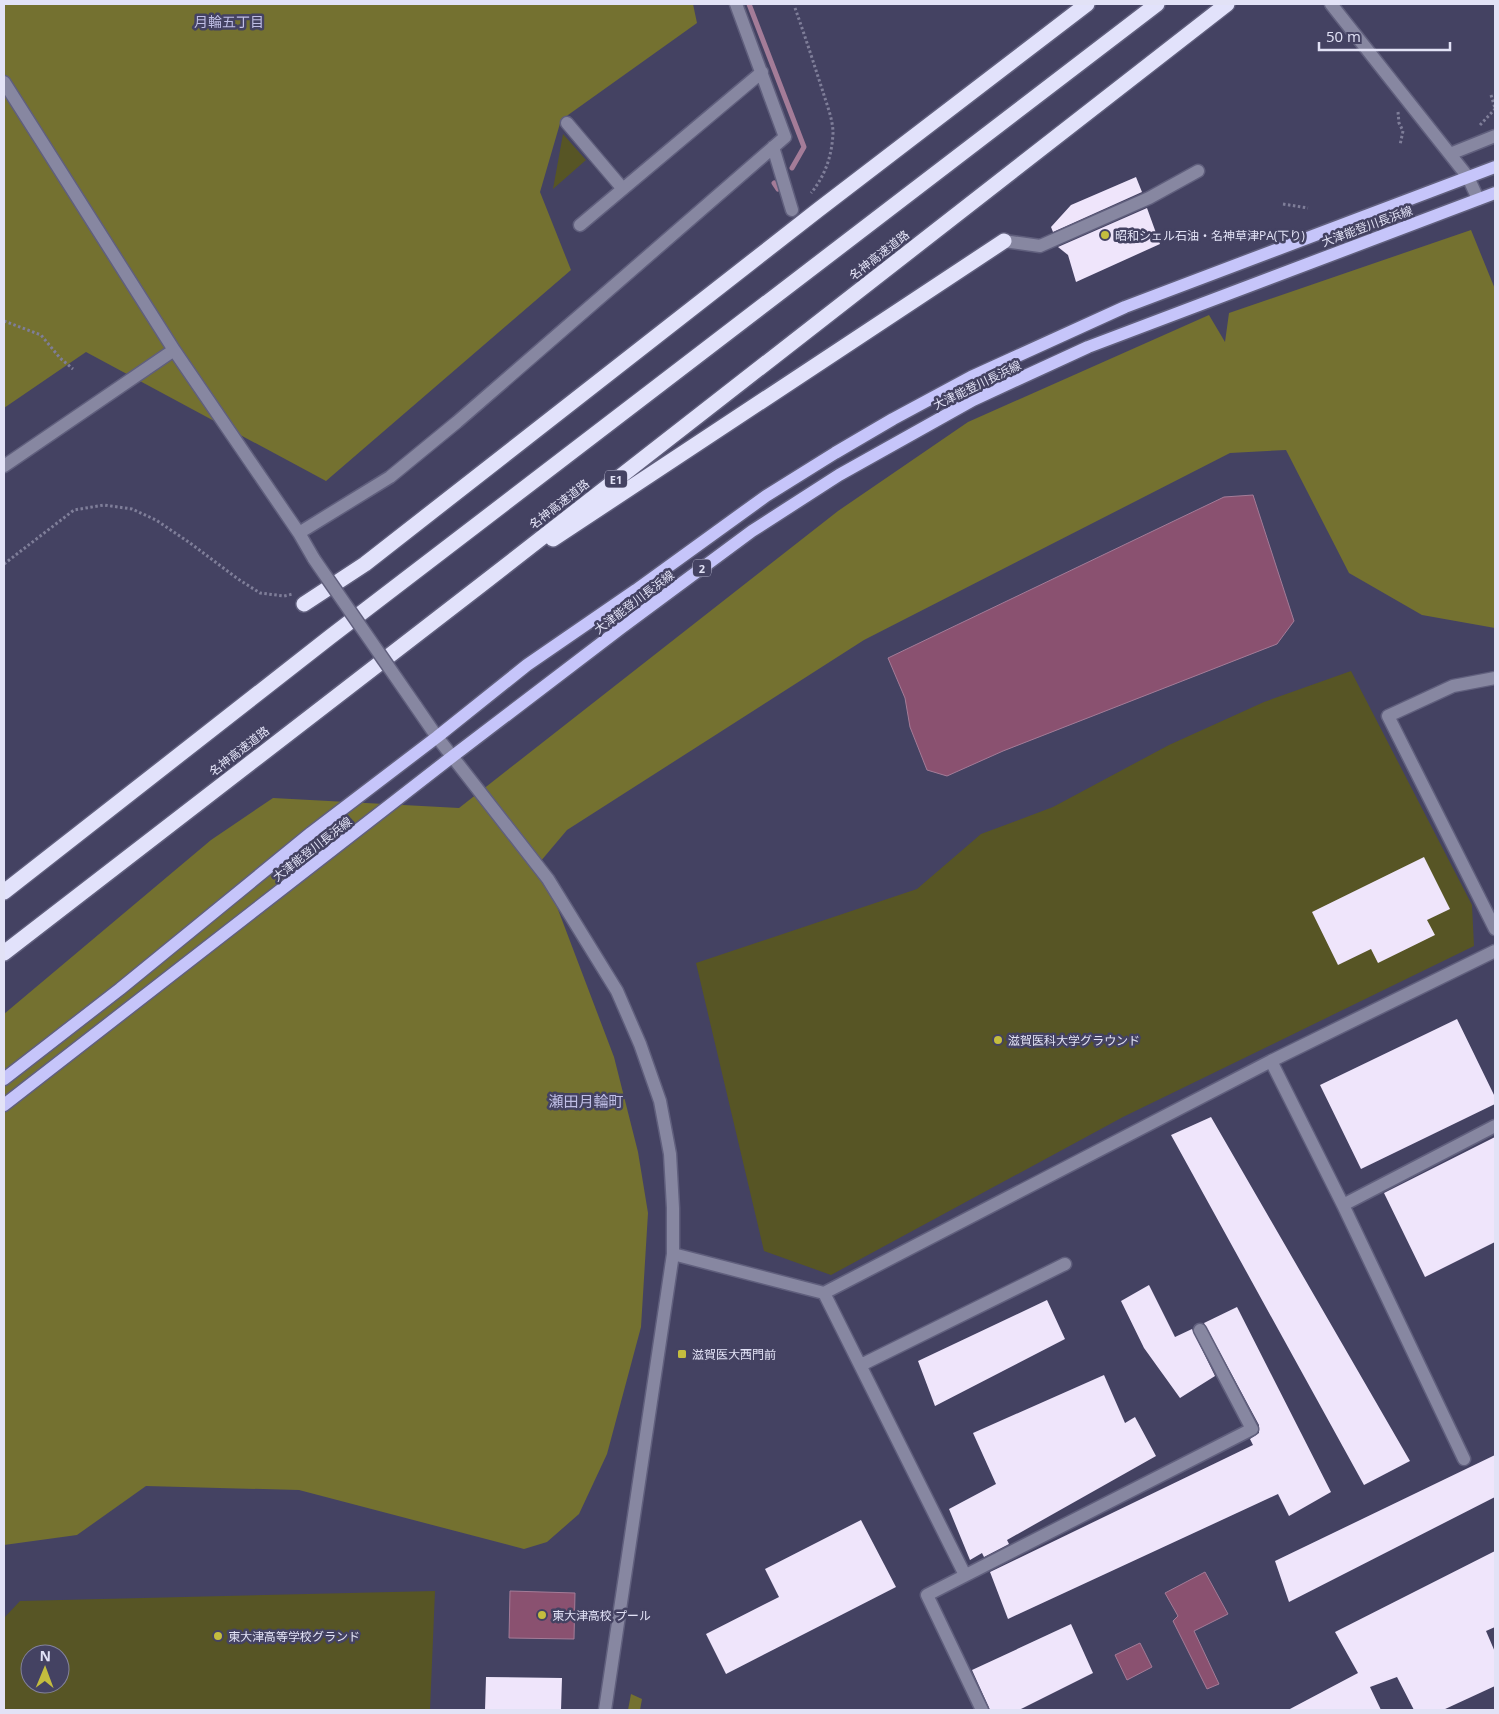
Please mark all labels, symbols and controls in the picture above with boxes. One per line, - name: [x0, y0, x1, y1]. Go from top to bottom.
- district label: 月輪五丁目: [194, 12, 264, 31]
- scale bar: [1319, 20, 1450, 52]
- text: 50 m: [1326, 26, 1361, 46]
- street label: 大津能登川長浜線: [1319, 202, 1415, 250]
- street label: 名神高速道路: [845, 226, 913, 284]
- place label: 昭和シェル石油・名神草津PA(下り): [1115, 227, 1305, 244]
- marker: 昭和シェル石油・名神草津PA(下り): [1099, 229, 1111, 241]
- street label: 大津能登川長浜線: [930, 356, 1024, 414]
- road number: E1: [605, 470, 627, 488]
- street label: 名神高速道路: [525, 475, 593, 533]
- road number: 2: [693, 560, 711, 576]
- street label: 大津能登川長浜線: [591, 566, 677, 638]
- street label: 名神高速道路: [205, 722, 273, 780]
- street label: 大津能登川長浜線: [269, 813, 355, 885]
- place label: 滋賀医科大学グラウンド: [1008, 1032, 1140, 1049]
- marker: 滋賀医科大学グラウンド: [992, 1034, 1004, 1046]
- district label: 瀬田月輪町: [548, 1091, 624, 1111]
- place label: 滋賀医大西門前: [692, 1346, 776, 1363]
- marker: 滋賀医大西門前: [676, 1348, 688, 1360]
- place label: 東大津高校 プール: [552, 1607, 651, 1624]
- marker: 東大津高校 プール: [536, 1609, 548, 1621]
- place label: 東大津高等学校グランド: [228, 1628, 360, 1645]
- marker: 東大津高等学校グランド: [212, 1630, 224, 1642]
- north arrow: [20, 1644, 70, 1694]
- text: N: [39, 1646, 51, 1665]

